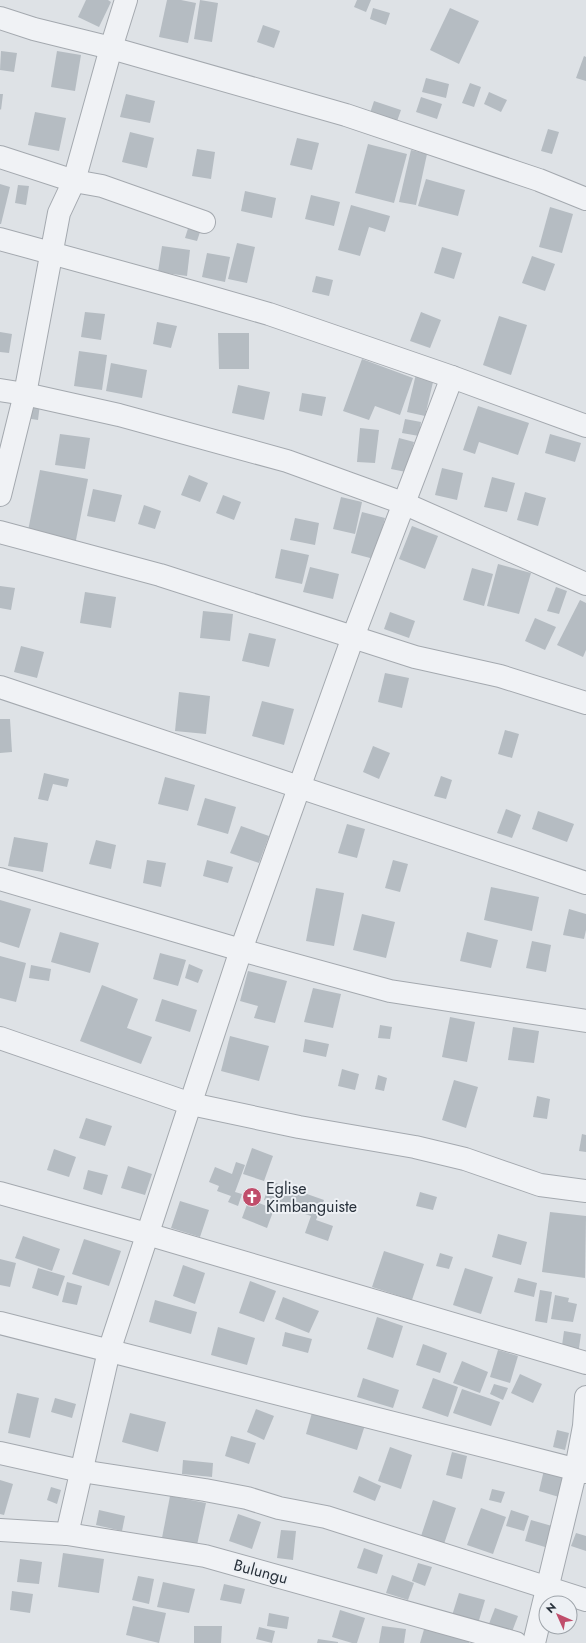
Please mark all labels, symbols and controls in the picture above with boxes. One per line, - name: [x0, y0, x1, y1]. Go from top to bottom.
- place label: Eglise Kimbanguiste: [266, 1177, 357, 1218]
- church icon: Eglise Kimbanguiste: [241, 1186, 263, 1208]
- street label: Bulungu: [231, 1553, 291, 1590]
- north arrow: [538, 1595, 578, 1635]
- text: N: [542, 1599, 560, 1617]

